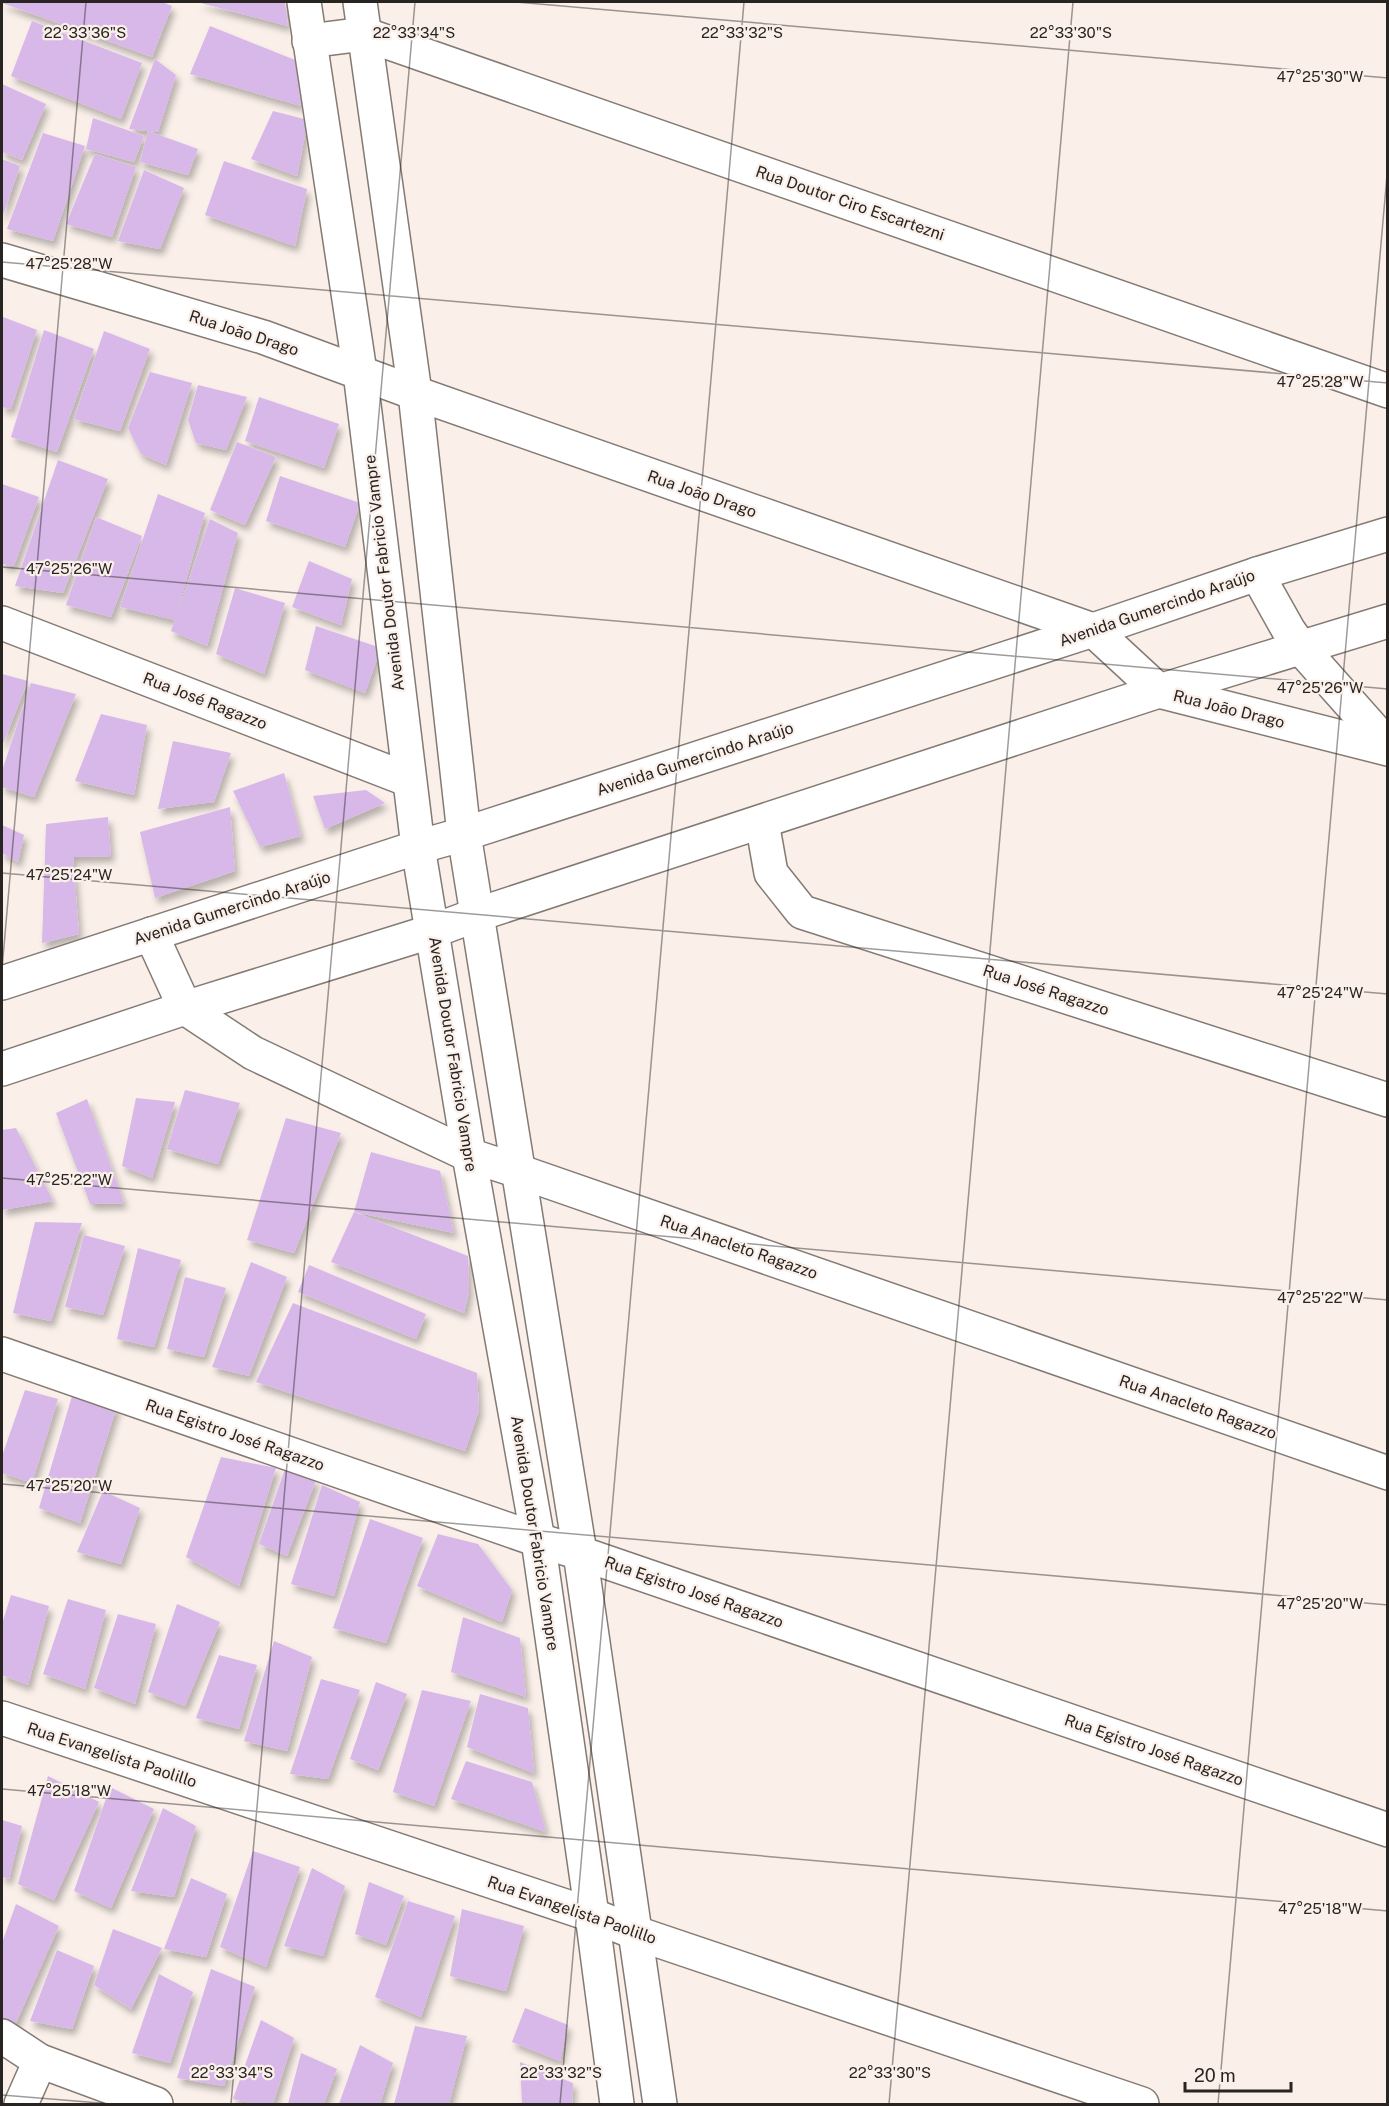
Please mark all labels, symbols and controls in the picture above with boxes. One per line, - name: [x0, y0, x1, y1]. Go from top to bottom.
- text: 22°33'36"S: [44, 24, 126, 41]
- text: 22°33'34"S: [373, 24, 455, 41]
- text: 22°33'32"S: [701, 24, 783, 41]
- text: 22°33'30"S: [1030, 24, 1112, 41]
- text: 47°25'30"W: [1277, 68, 1363, 85]
- street label: Rua Doutor Ciro Escartezni: [753, 162, 947, 244]
- text: 47°25'28"W: [26, 255, 112, 272]
- street label: Rua João Drago: [187, 306, 301, 360]
- text: 47°25'28"W: [1277, 373, 1363, 390]
- street label: Avenida Doutor Fabricio Vampre: [360, 454, 408, 692]
- street label: Rua João Drago: [645, 466, 759, 522]
- text: 47°25'26"W: [26, 560, 112, 577]
- street label: Avenida Gumercindo Araújo: [1057, 565, 1257, 651]
- street label: Rua José Ragazzo: [140, 669, 270, 733]
- text: 47°25'26"W: [1277, 679, 1363, 696]
- street label: Rua João Drago: [1171, 686, 1287, 732]
- street label: Avenida Gumercindo Araújo: [594, 718, 796, 800]
- text: 47°25'24"W: [26, 866, 112, 883]
- street label: Avenida Gumercindo Araújo: [131, 867, 333, 949]
- street label: Avenida Doutor Fabricio Vampre: [425, 935, 481, 1173]
- street label: Rua José Ragazzo: [981, 961, 1111, 1019]
- text: 47°25'24"W: [1277, 984, 1363, 1001]
- text: 47°25'22"W: [26, 1171, 112, 1188]
- street label: Rua Anacleto Ragazzo: [658, 1211, 820, 1283]
- text: 47°25'22"W: [1277, 1289, 1363, 1306]
- street label: Rua Anacleto Ragazzo: [1117, 1371, 1279, 1443]
- street label: Rua Egistro José Ragazzo: [143, 1395, 327, 1475]
- street label: Avenida Doutor Fabricio Vampre: [507, 1414, 563, 1652]
- text: 47°25'20"W: [26, 1477, 112, 1494]
- street label: Rua Egistro José Ragazzo: [602, 1552, 786, 1632]
- text: 47°25'20"W: [1277, 1595, 1363, 1612]
- street label: Rua Egistro José Ragazzo: [1062, 1710, 1246, 1790]
- street label: Rua Evangelista Paolillo: [25, 1719, 199, 1791]
- text: 47°25'18"W: [27, 1782, 111, 1799]
- street label: Rua Evangelista Paolillo: [485, 1872, 659, 1948]
- text: 47°25'18"W: [1278, 1900, 1362, 1917]
- scale bar: [1185, 2055, 1292, 2093]
- text: 22°33'34"S: [191, 2064, 273, 2081]
- text: 22°33'32"S: [520, 2064, 602, 2081]
- text: 22°33'30"S: [849, 2064, 931, 2081]
- text: 20 m: [1194, 2065, 1236, 2086]

